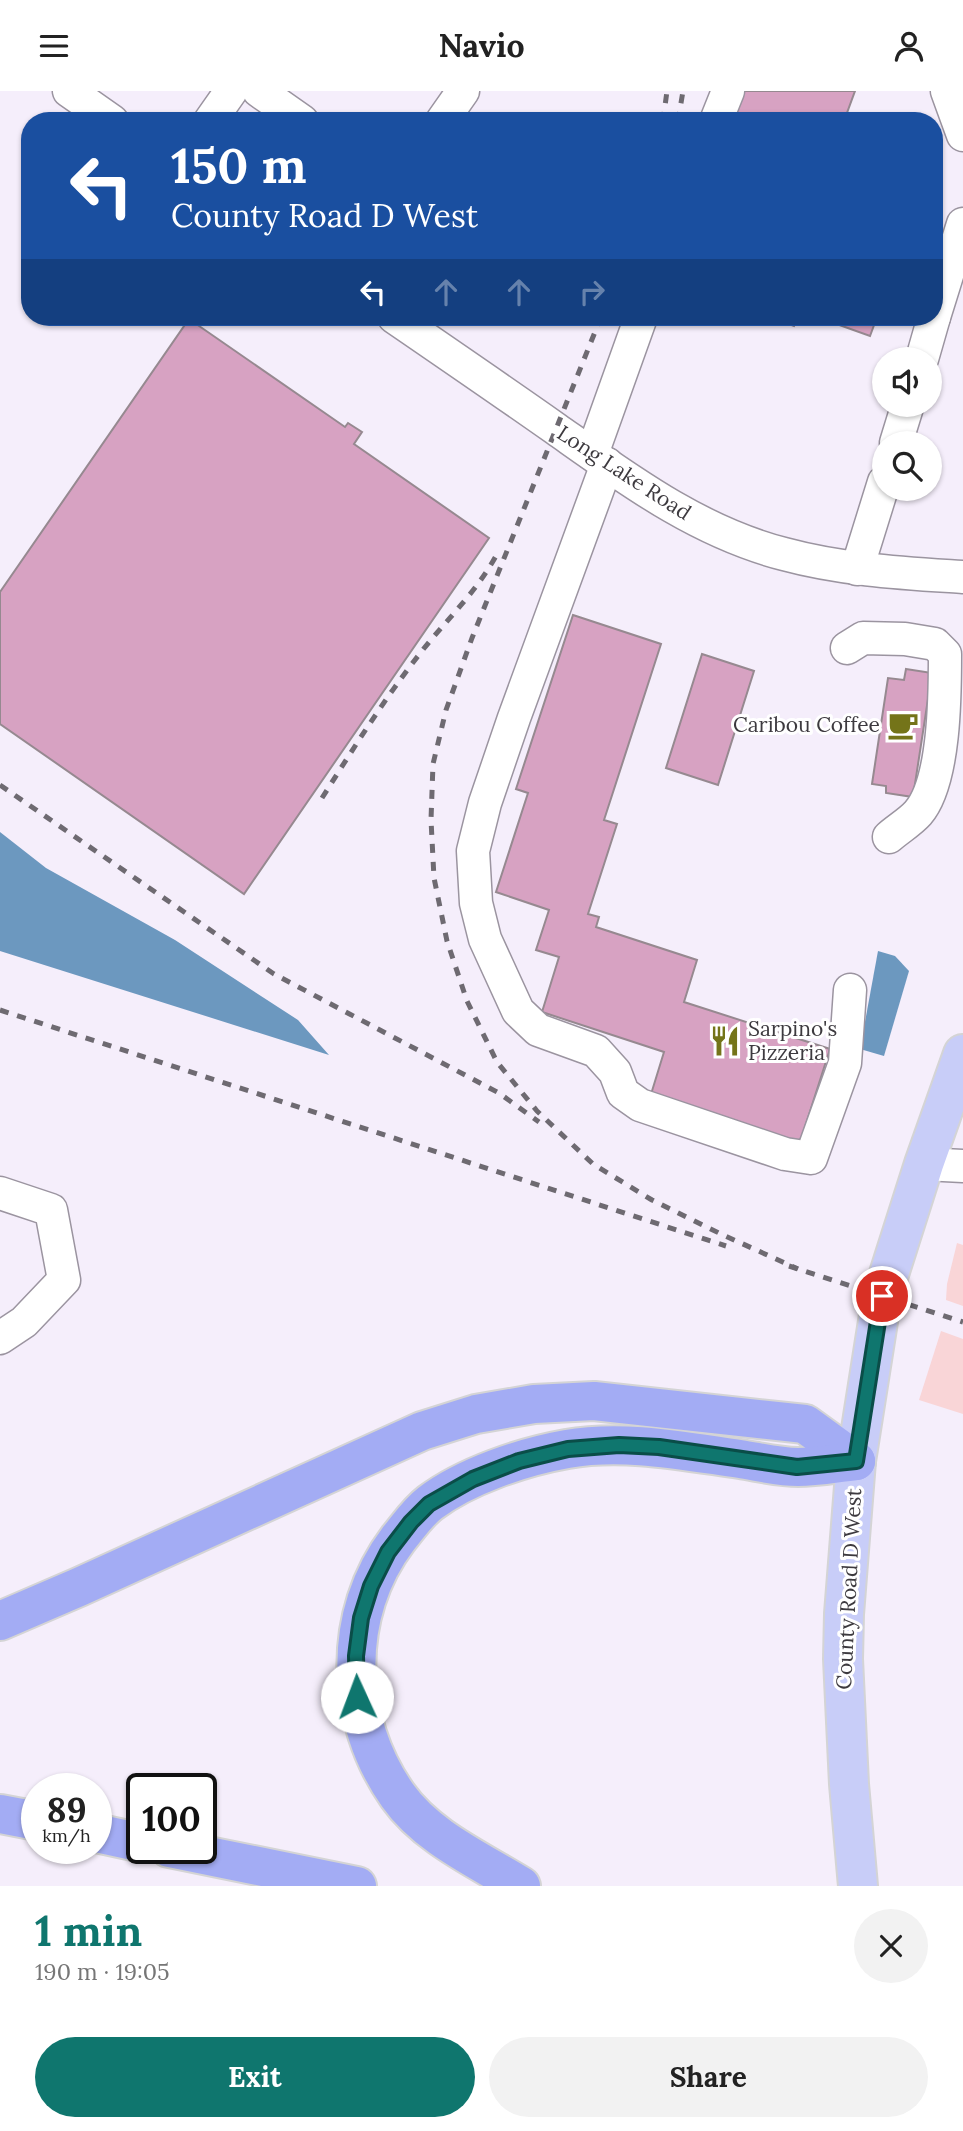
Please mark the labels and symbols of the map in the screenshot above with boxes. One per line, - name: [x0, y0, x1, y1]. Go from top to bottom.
- street label: Long Lake Road: [552, 419, 696, 526]
- cafe icon: Caribou Coffee: [886, 708, 920, 742]
- place label: Caribou Coffee: [733, 711, 880, 738]
- place label: Sarpino's Pizzeria: [748, 1015, 837, 1066]
- restaurant icon: Sarpino's Pizzeria: [708, 1024, 742, 1058]
- pin: [852, 1266, 912, 1326]
- street label: County Road D West: [830, 1487, 867, 1690]
- position arrow: [320, 1660, 394, 1734]
- speed limit sign: 100: [126, 1773, 217, 1864]

